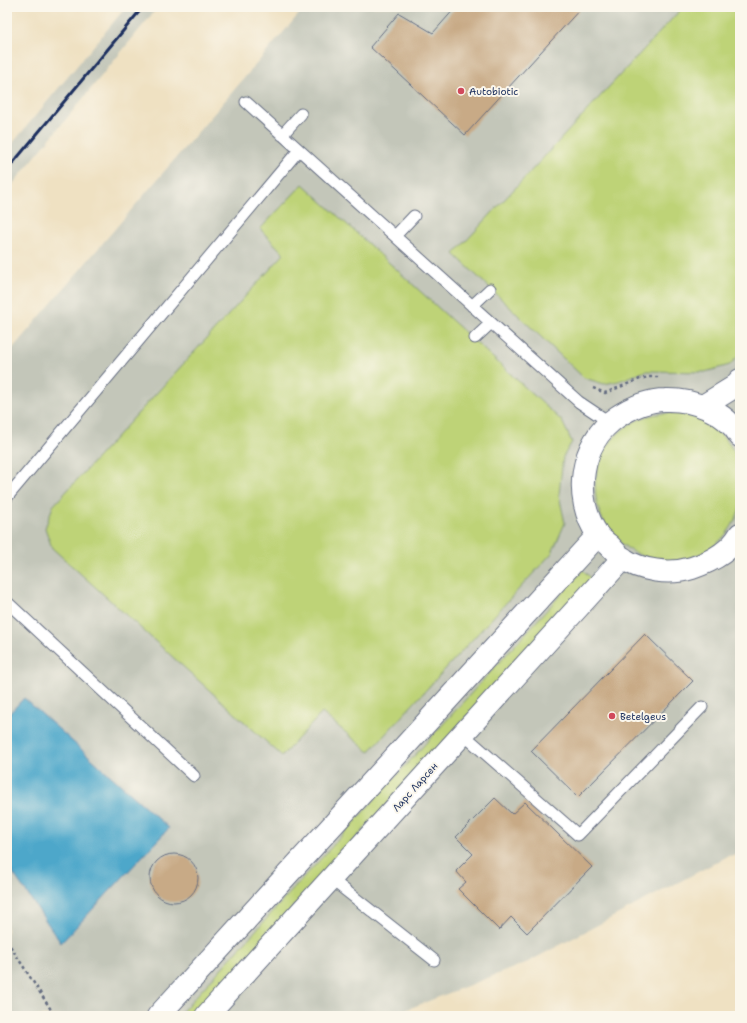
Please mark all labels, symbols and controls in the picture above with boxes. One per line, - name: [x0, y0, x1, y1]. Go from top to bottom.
- place label: Autobiotic: [469, 85, 518, 98]
- marker: Autobiotic: [456, 86, 466, 96]
- place label: Betelgeus: [620, 710, 666, 723]
- marker: Betelgeus: [607, 711, 617, 721]
- street label: Ларс Ларсен: [390, 760, 441, 814]

